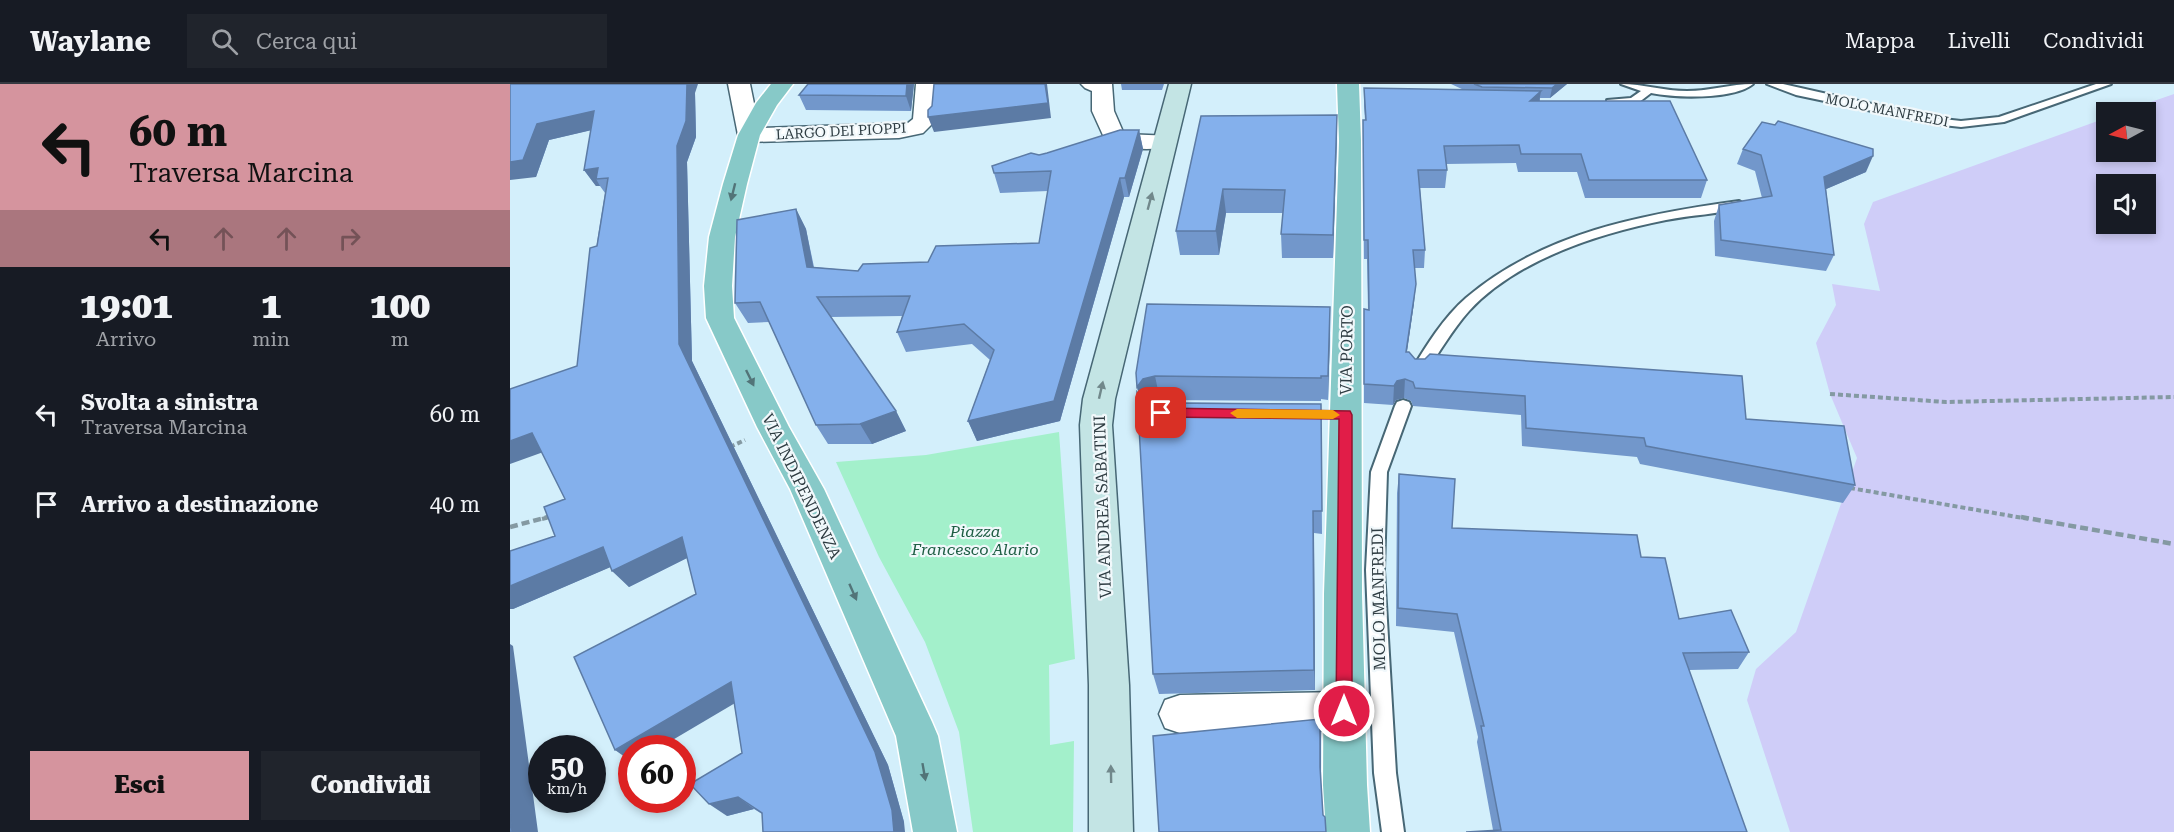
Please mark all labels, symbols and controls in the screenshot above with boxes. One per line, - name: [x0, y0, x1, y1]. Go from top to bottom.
- search box: [187, 14, 607, 68]
- text: Waylane: [30, 25, 151, 58]
- icon: search: [208, 25, 241, 58]
- text: Cerca qui: [256, 29, 357, 54]
- text: Mappa: [1845, 29, 1915, 53]
- text: Livelli: [1948, 29, 2010, 53]
- text: Condividi: [2043, 29, 2144, 53]
- street label: MOLO MANFREDI: [1824, 90, 1950, 130]
- north arrow: [2096, 102, 2156, 162]
- map controls: [2096, 102, 2156, 234]
- text: 60 m: [129, 107, 227, 156]
- icon: left: [30, 108, 108, 186]
- street label: LARGO DEI PIOPPI: [775, 120, 907, 142]
- text: Traversa Marcina: [129, 157, 353, 189]
- button: sound: [2096, 174, 2156, 234]
- one-way arrow: [728, 183, 738, 201]
- one-way arrow: [1145, 192, 1155, 211]
- icon: left: [144, 222, 177, 255]
- icon: ahead: [207, 222, 240, 255]
- icon: ahead: [270, 222, 303, 255]
- icon: right: [333, 222, 366, 255]
- text: 19:01: [80, 285, 172, 327]
- text: 1: [261, 285, 281, 327]
- text: 100: [370, 285, 430, 327]
- street label: VIA PORTO: [1336, 305, 1357, 395]
- text: Arrivo: [96, 327, 156, 351]
- text: min: [252, 327, 290, 351]
- text: m: [391, 327, 409, 351]
- one-way arrow: [745, 370, 755, 387]
- one-way arrow: [1097, 381, 1107, 400]
- pin: [1135, 387, 1186, 438]
- text: Svolta a sinistra: [81, 390, 258, 415]
- icon: arrive: [1144, 396, 1177, 429]
- icon: left: [30, 398, 63, 431]
- text: 60 m: [430, 402, 480, 427]
- street label: VIA INDIPENDENZA: [758, 410, 845, 563]
- text: Traversa Marcina: [81, 415, 247, 439]
- street label: VIA ANDREA SABATINI: [1090, 415, 1115, 599]
- icon: arrive: [30, 488, 63, 521]
- text: Arrivo a destinazione: [81, 492, 318, 517]
- text: 40 m: [430, 492, 480, 517]
- park label: Piazza Francesco Alario: [910, 522, 1039, 559]
- street label: MOLO MANFREDI: [1368, 527, 1389, 671]
- one-way arrow: [848, 583, 857, 600]
- position arrow: [1312, 679, 1376, 743]
- speed limit sign: 60: [618, 735, 696, 813]
- text: 50: [550, 749, 584, 784]
- button: Esci: [30, 751, 249, 820]
- button: Condividi: [261, 751, 480, 820]
- one-way arrow: [919, 763, 928, 782]
- one-way arrow: [1106, 764, 1115, 783]
- text: km/h: [547, 780, 587, 798]

